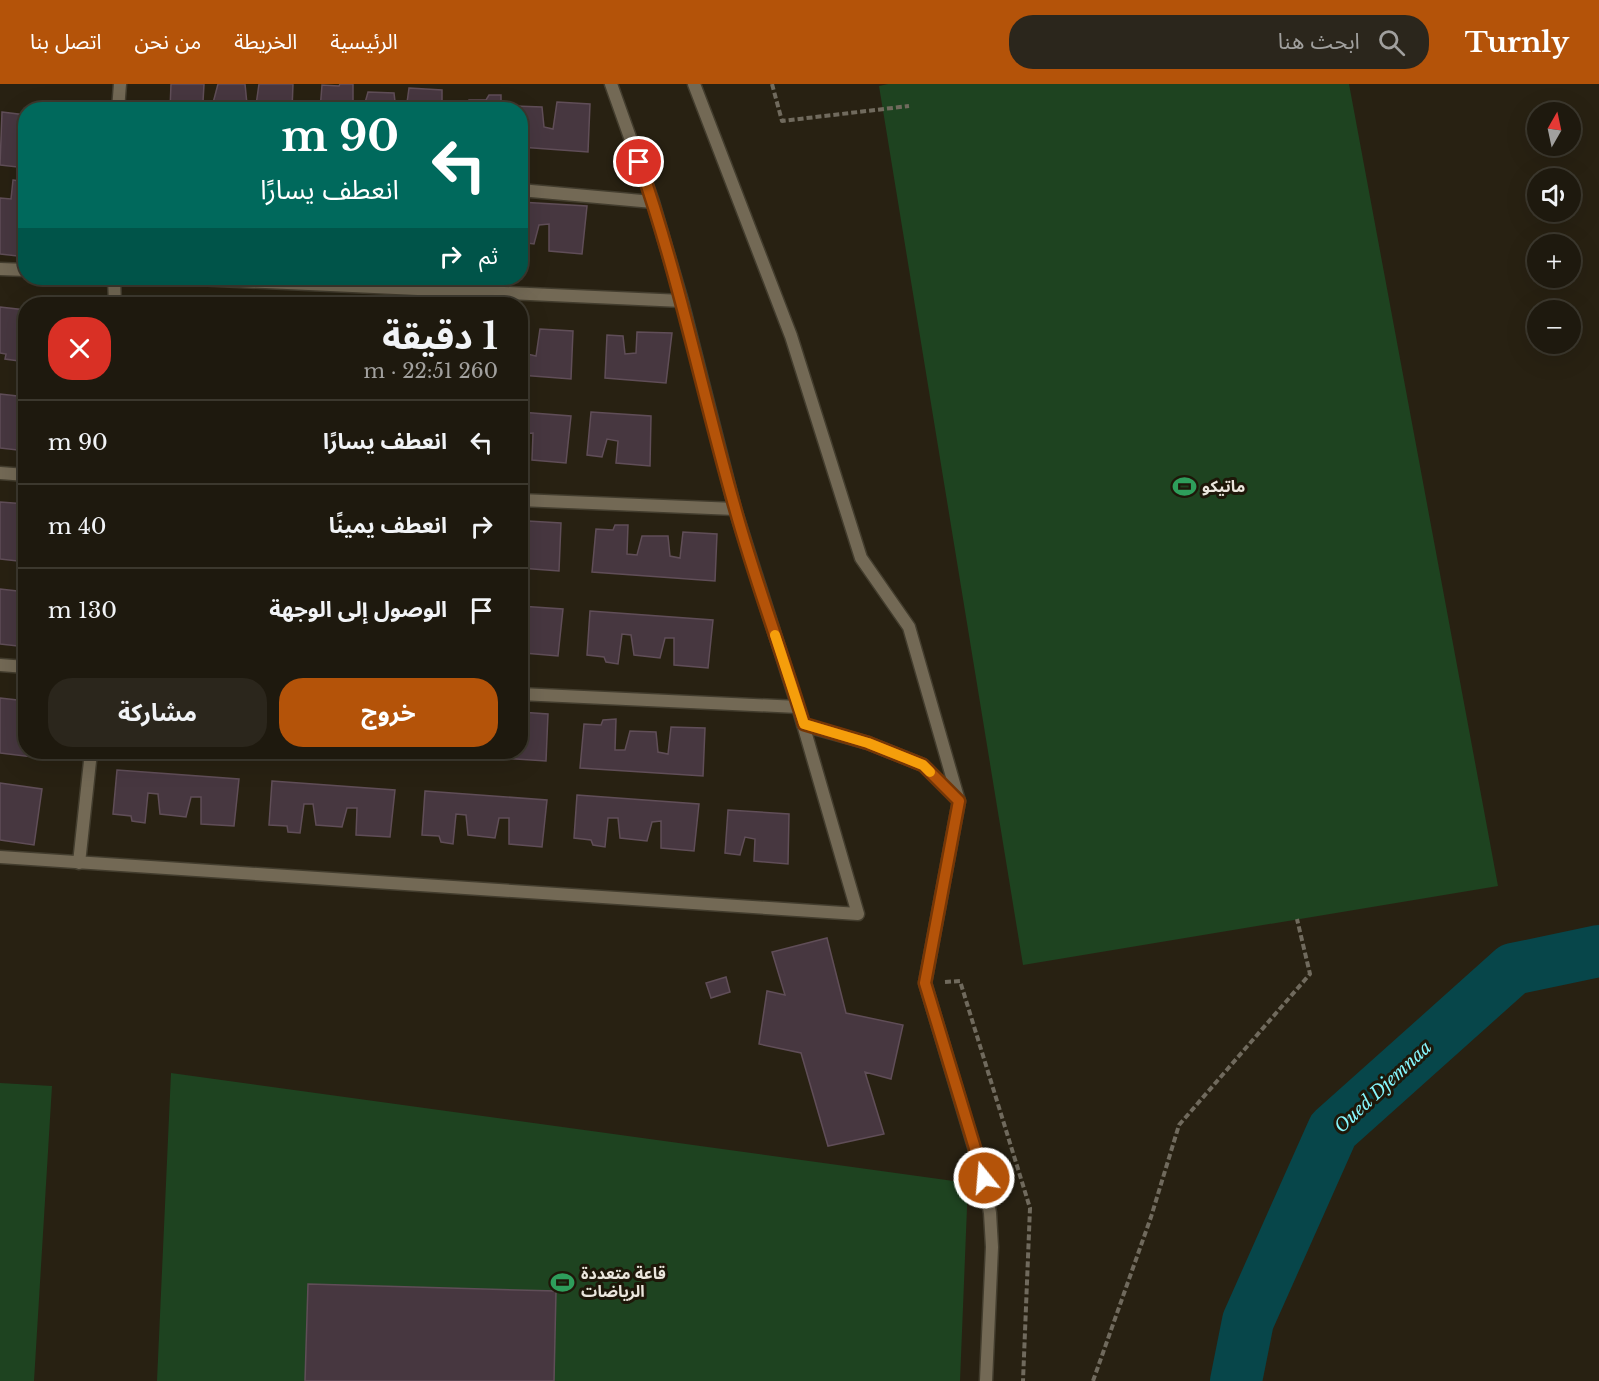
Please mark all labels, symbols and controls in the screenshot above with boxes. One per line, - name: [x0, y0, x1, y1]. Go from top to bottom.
- search box: [1009, 15, 1429, 69]
- text: Turnly: [1465, 25, 1569, 60]
- icon: search: [1375, 26, 1408, 59]
- text: ابحث هنا: [1278, 28, 1360, 55]
- text: اتصل بنا: [30, 29, 102, 55]
- text: من نحن: [135, 29, 201, 55]
- text: الخريطة: [234, 29, 297, 55]
- text: الرئيسية: [330, 29, 398, 55]
- north arrow: [1527, 102, 1581, 156]
- map controls: [1527, 102, 1581, 354]
- text: 90 m: [281, 110, 399, 162]
- icon: left: [420, 126, 498, 204]
- pin: [613, 136, 664, 187]
- icon: arrive: [622, 145, 655, 178]
- button: sound: [1527, 168, 1581, 222]
- text: انعطف يسارًا: [260, 173, 399, 206]
- button: +: [1527, 234, 1581, 288]
- icon: right: [434, 240, 467, 273]
- text: ثم: [479, 243, 498, 270]
- button: −: [1527, 300, 1581, 354]
- text: 1 دقيقة: [382, 314, 498, 359]
- button: close: [48, 317, 111, 380]
- text: 260 m · 22:51: [364, 359, 498, 383]
- icon: left: [465, 426, 498, 459]
- text: انعطف يسارًا: [323, 428, 447, 455]
- text: 90 m: [48, 429, 108, 456]
- sports icon: ماتيكو: [1171, 473, 1197, 499]
- place label: ماتيكو: [1202, 476, 1245, 496]
- icon: right: [465, 510, 498, 543]
- text: انعطف يمينًا: [329, 512, 447, 539]
- text: 40 m: [48, 513, 107, 540]
- icon: arrive: [465, 594, 498, 627]
- text: الوصول إلى الوجهة: [269, 596, 447, 623]
- text: 130 m: [48, 597, 117, 624]
- button: مشاركة: [48, 678, 267, 747]
- button: خروج: [279, 678, 498, 747]
- water label: Oued Djemnaa: [1330, 1036, 1436, 1138]
- position arrow: [952, 1146, 1016, 1210]
- place label: قاعة متعددة الرياضات: [581, 1263, 666, 1301]
- sports icon: قاعة متعددة الرياضات: [550, 1269, 576, 1295]

